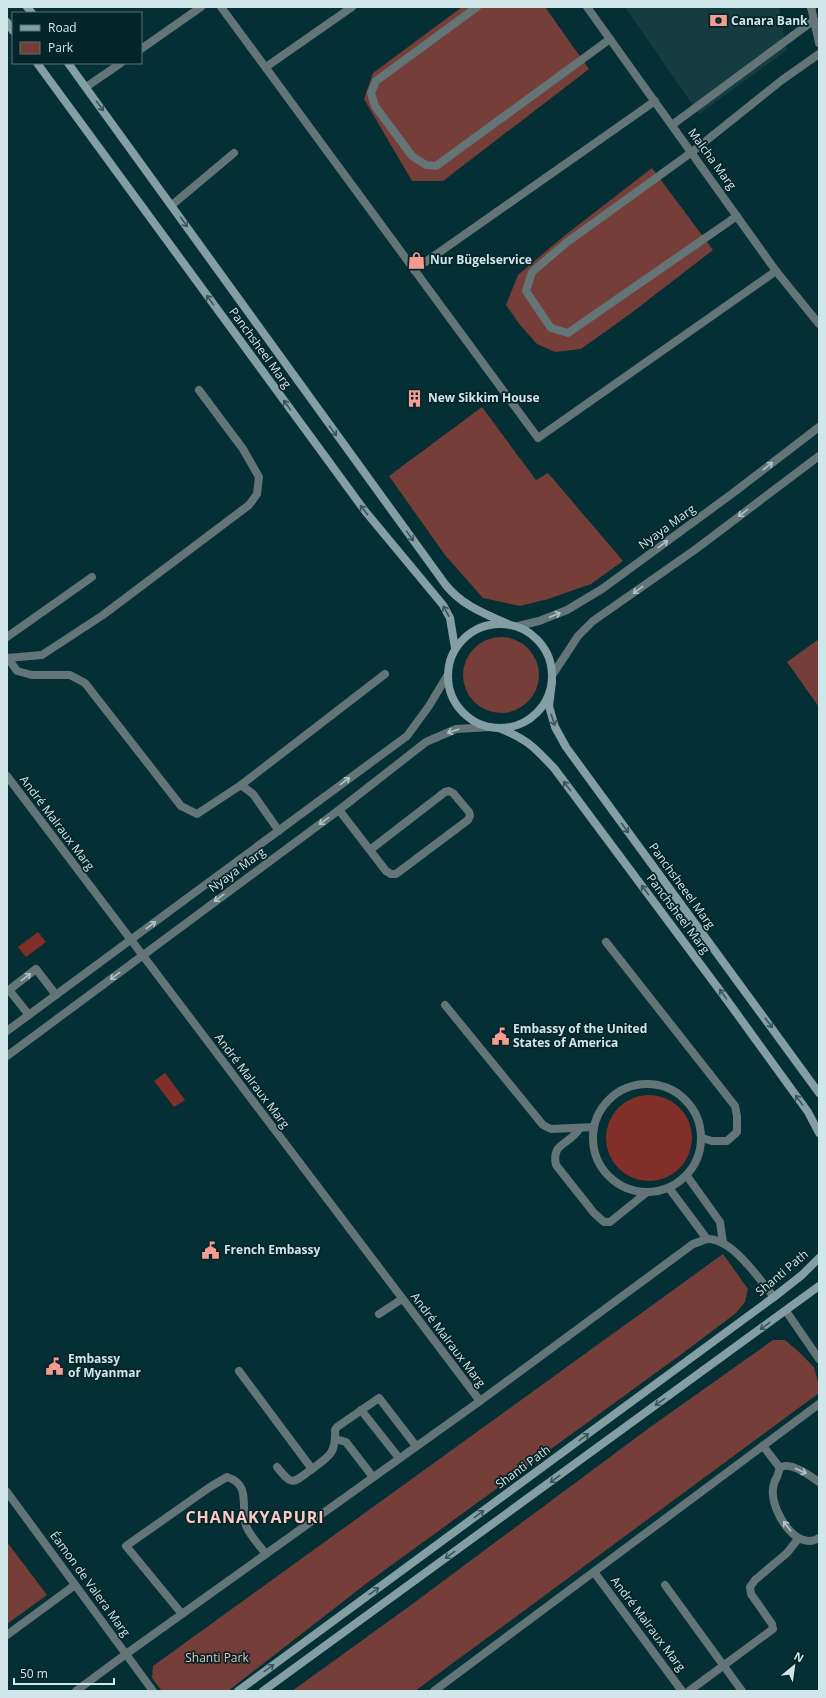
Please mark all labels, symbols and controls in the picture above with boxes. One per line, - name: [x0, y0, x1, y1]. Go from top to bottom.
- bank icon: Canara Bank: [708, 11, 728, 31]
- legend: [12, 12, 142, 64]
- place label: Canara Bank: [731, 12, 808, 29]
- text: Road: [48, 19, 77, 36]
- text: Park: [48, 39, 74, 56]
- one-way arrow: [96, 100, 104, 111]
- street label: Malcha Marg: [684, 124, 741, 193]
- one-way arrow: [180, 217, 188, 228]
- shop icon: Nur Bügelservice: [407, 250, 427, 270]
- place label: Nur Bügelservice: [430, 251, 532, 268]
- one-way arrow: [206, 295, 214, 306]
- street label: Panchsheel Marg: [225, 304, 296, 392]
- building icon: New Sikkim House: [405, 388, 425, 408]
- place label: New Sikkim House: [428, 389, 540, 406]
- one-way arrow: [283, 400, 291, 411]
- one-way arrow: [329, 425, 337, 436]
- one-way arrow: [762, 462, 773, 471]
- street label: Nyaya Marg: [635, 500, 699, 553]
- one-way arrow: [360, 504, 368, 515]
- one-way arrow: [738, 509, 749, 518]
- one-way arrow: [405, 530, 414, 541]
- one-way arrow: [658, 540, 669, 548]
- one-way arrow: [633, 586, 644, 594]
- one-way arrow: [441, 605, 449, 617]
- one-way arrow: [548, 611, 560, 618]
- one-way arrow: [550, 714, 557, 727]
- one-way arrow: [447, 728, 459, 736]
- street label: André Malraux Marg: [16, 772, 99, 874]
- one-way arrow: [340, 777, 351, 785]
- one-way arrow: [563, 780, 571, 791]
- one-way arrow: [319, 817, 330, 826]
- one-way arrow: [621, 823, 629, 834]
- street label: Panchsheeel Marg: [645, 839, 720, 933]
- street label: Nyaya Marg: [205, 843, 269, 896]
- street label: Panchsheel Marg: [643, 870, 714, 958]
- one-way arrow: [641, 884, 649, 895]
- one-way arrow: [214, 894, 225, 902]
- one-way arrow: [145, 921, 156, 929]
- one-way arrow: [110, 972, 121, 980]
- one-way arrow: [20, 973, 31, 982]
- one-way arrow: [719, 989, 727, 1000]
- one-way arrow: [764, 1018, 773, 1029]
- place label: Embassy of the United States of America: [513, 1020, 647, 1051]
- public building icon: Embassy of the United States of America: [490, 1026, 510, 1046]
- street label: André Malraux Marg: [211, 1030, 294, 1132]
- one-way arrow: [795, 1094, 803, 1105]
- public building icon: French Embassy: [201, 1240, 221, 1260]
- place label: French Embassy: [224, 1241, 320, 1258]
- street label: Shanti Path: [752, 1246, 812, 1300]
- street label: André Malraux Marg: [407, 1289, 490, 1391]
- one-way arrow: [760, 1322, 771, 1330]
- place label: Embassy of Myanmar: [68, 1350, 142, 1381]
- public building icon: Embassy of Myanmar: [45, 1356, 65, 1376]
- one-way arrow: [655, 1398, 666, 1406]
- one-way arrow: [578, 1433, 589, 1441]
- street label: Shanti Path: [492, 1441, 554, 1492]
- one-way arrow: [794, 1468, 806, 1475]
- one-way arrow: [550, 1475, 561, 1483]
- district label: CHANAKYAPURI: [185, 1506, 325, 1528]
- one-way arrow: [473, 1510, 484, 1518]
- one-way arrow: [783, 1521, 791, 1532]
- street label: Éamon de Valera Marg: [46, 1528, 135, 1640]
- one-way arrow: [445, 1551, 456, 1559]
- street label: André Malraux Marg: [607, 1573, 690, 1675]
- one-way arrow: [368, 1587, 379, 1595]
- north arrow: [774, 1646, 814, 1686]
- text: N: [792, 1648, 807, 1666]
- park label: Shanti Park: [185, 1649, 249, 1666]
- scale bar: [14, 1660, 114, 1686]
- one-way arrow: [264, 1664, 275, 1672]
- text: 50 m: [20, 1665, 48, 1682]

